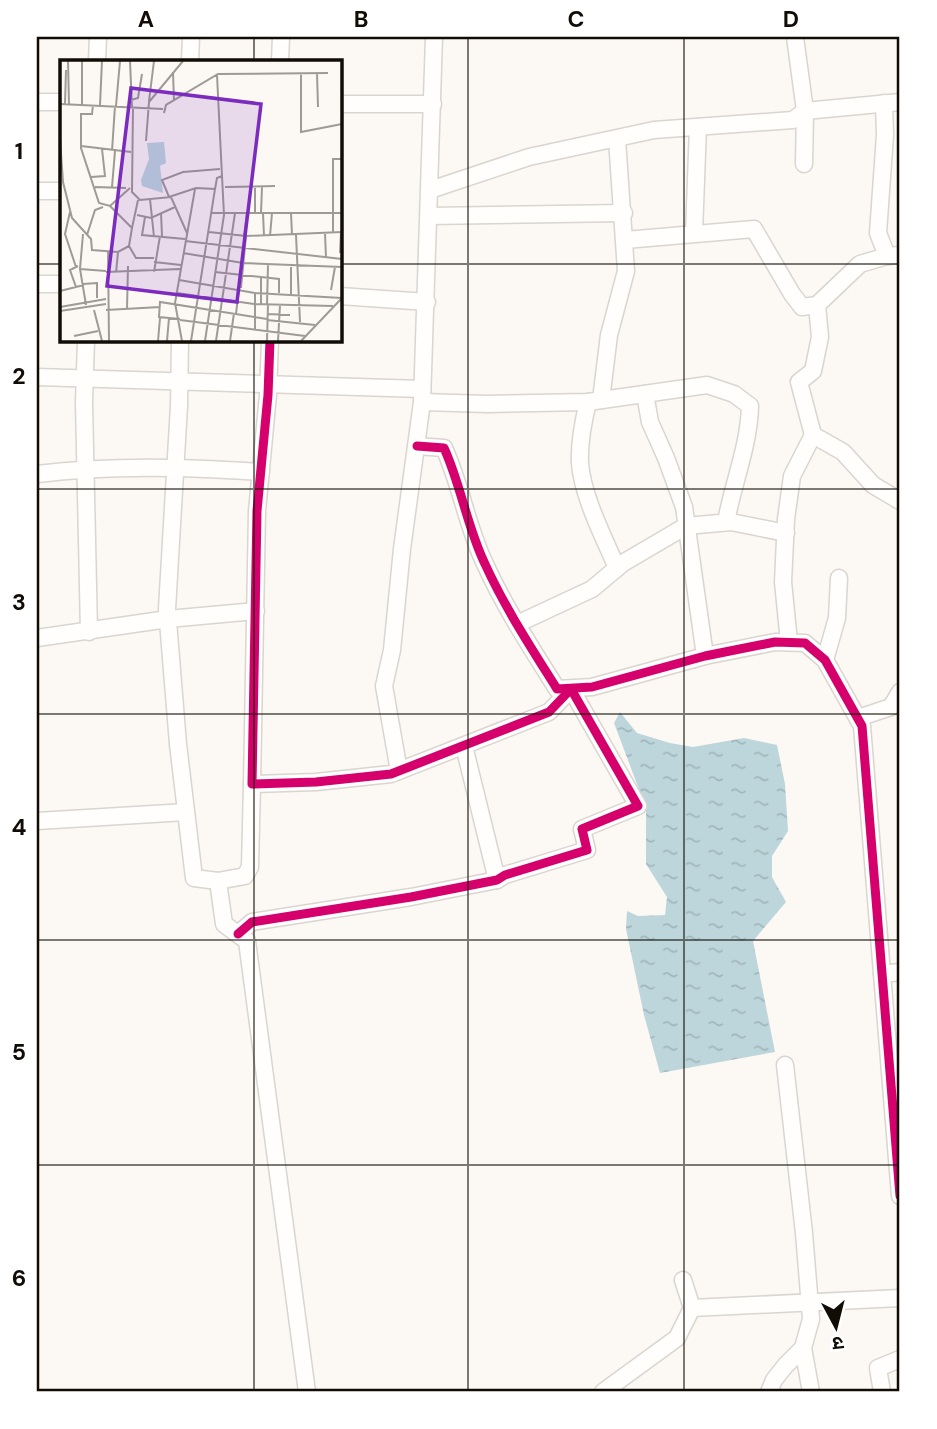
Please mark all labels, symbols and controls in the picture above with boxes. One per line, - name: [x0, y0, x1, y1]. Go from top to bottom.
- text: A: [138, 4, 154, 34]
- text: B: [354, 4, 368, 34]
- text: C: [568, 4, 584, 34]
- text: D: [783, 4, 799, 34]
- inset map: [60, 60, 341, 341]
- text: 1: [15, 136, 23, 166]
- text: 2: [12, 361, 26, 391]
- text: 3: [12, 587, 26, 617]
- text: 4: [12, 812, 27, 842]
- text: 5: [12, 1037, 26, 1067]
- text: 6: [12, 1263, 26, 1293]
- north arrow: [800, 1292, 870, 1362]
- text: उ: [830, 1330, 845, 1357]

